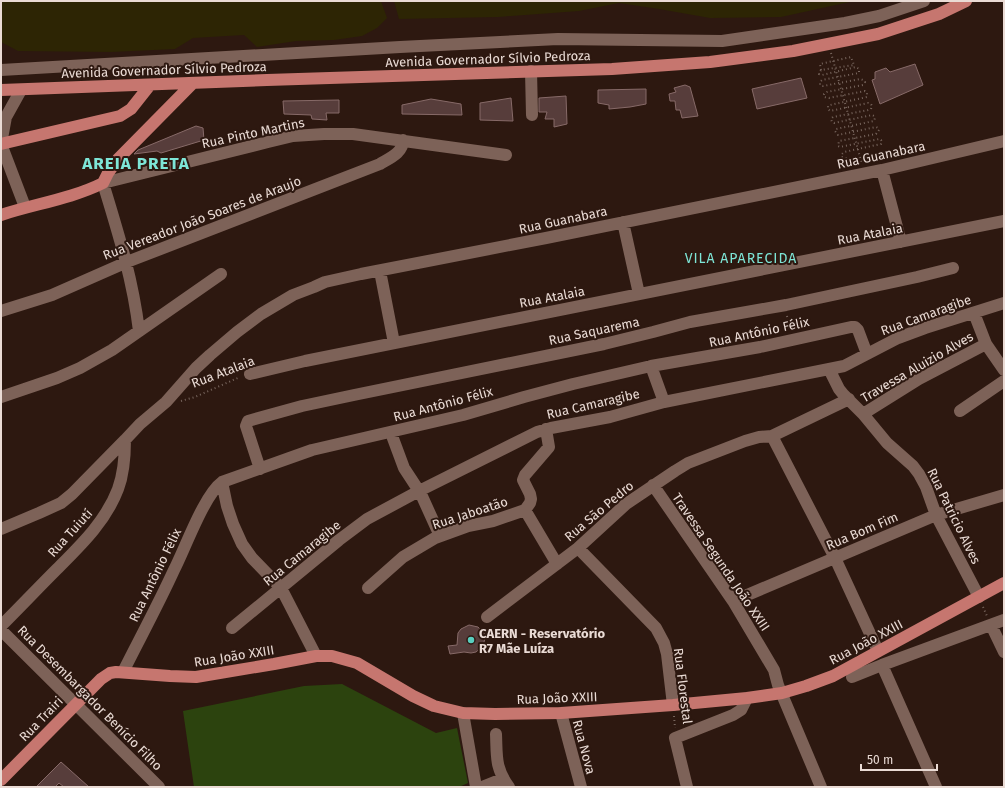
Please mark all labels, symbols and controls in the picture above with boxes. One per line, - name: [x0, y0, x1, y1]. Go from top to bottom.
- street label: Avenida Governador Sílvio Pedroza: [385, 48, 591, 70]
- street label: Avenida Governador Sílvio Pedroza: [61, 59, 267, 81]
- street label: Rua Pinto Martins: [200, 115, 306, 151]
- street label: Rua Guanabara: [836, 138, 926, 172]
- district label: AREIA PRETA: [81, 153, 190, 174]
- street label: Rua Vereador João Soares de Araujo: [101, 173, 303, 263]
- street label: Rua Guanabara: [518, 203, 608, 237]
- street label: Rua Atalaia: [836, 220, 904, 248]
- district label: VILA APARECIDA: [685, 250, 797, 267]
- street label: Rua Atalaia: [518, 283, 586, 311]
- street label: Rua Camaragibe: [879, 292, 973, 338]
- street label: Rua Saquarema: [547, 314, 641, 348]
- street label: Rua Antônio Félix: [707, 314, 811, 350]
- street label: Travessa Aluizio Alves: [858, 329, 976, 405]
- street label: Rua Atalaia: [189, 353, 257, 391]
- street label: Rua Antônio Félix: [392, 383, 495, 424]
- street label: Rua Camaragibe: [545, 386, 641, 422]
- street label: Rua Patricio Alves: [924, 466, 984, 566]
- street label: Rua São Pedro: [561, 478, 637, 544]
- street label: Travessa Segunda João XXIII: [669, 490, 773, 634]
- street label: Rua Jaboatão: [430, 494, 510, 532]
- street label: Rua Tuiutí: [45, 506, 96, 560]
- street label: Rua Bom Fim: [824, 509, 900, 553]
- street label: Rua Camaragibe: [260, 517, 344, 589]
- street label: Rua Antônio Félix: [126, 525, 184, 624]
- street label: Rua João XXIII: [827, 616, 905, 668]
- street label: Rua Desembargador Benício Filho: [15, 623, 165, 773]
- place label: CAERN - Reservatório R7 Mãe Luíza: [479, 626, 606, 656]
- marker: CAERN - Reservatório R7 Mãe Luíza: [466, 635, 476, 645]
- street label: Rua João XXIII: [193, 642, 275, 670]
- street label: Rua Florestal: [671, 647, 695, 725]
- street label: Rua João XXIII: [516, 689, 598, 707]
- street label: Rua Trairi: [16, 694, 66, 744]
- street label: Rua Nova: [570, 718, 598, 776]
- scale bar: [861, 746, 937, 772]
- text: 50 m: [867, 753, 893, 767]

